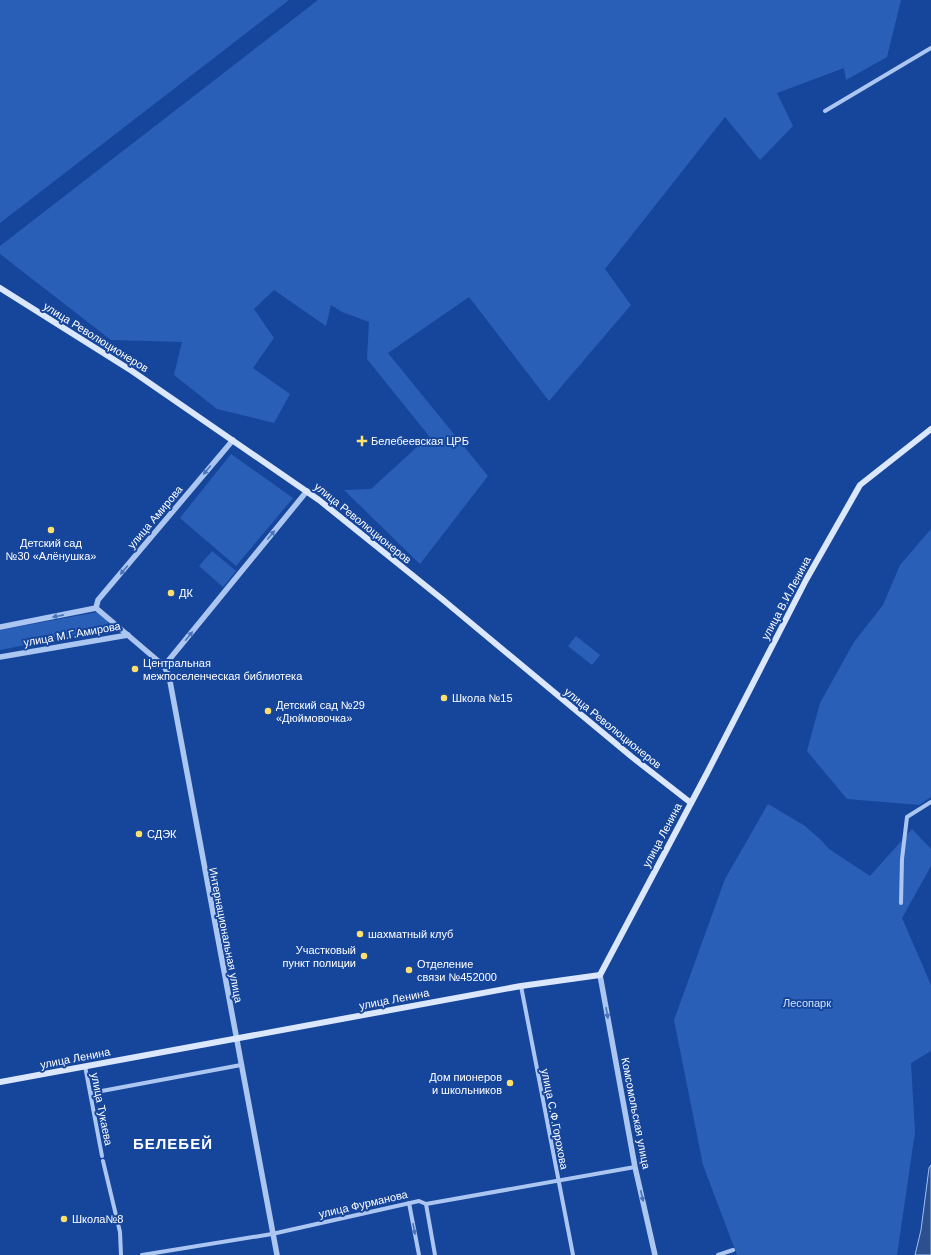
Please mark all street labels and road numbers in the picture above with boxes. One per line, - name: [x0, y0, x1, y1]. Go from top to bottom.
- street label: улица Революционеров: [41, 300, 151, 374]
- street label: улица Революционеров: [312, 480, 414, 566]
- street label: улица Амирова: [125, 482, 185, 551]
- street label: улица В.И.Ленина: [759, 554, 813, 642]
- street label: улица М.Г.Амирова: [23, 619, 122, 648]
- street label: улица Революционеров: [562, 685, 664, 771]
- street label: улица Ленина: [640, 800, 684, 869]
- street label: Интернациональная улица: [207, 866, 245, 1005]
- street label: улица Ленина: [358, 986, 431, 1012]
- street label: улица Ленина: [39, 1045, 112, 1071]
- street label: Комсомольская улица: [619, 1056, 653, 1171]
- street label: улица С.Ф.Горохова: [539, 1068, 571, 1171]
- street label: улица Тукаева: [89, 1072, 115, 1147]
- street label: улица Фурманова: [317, 1188, 409, 1220]

